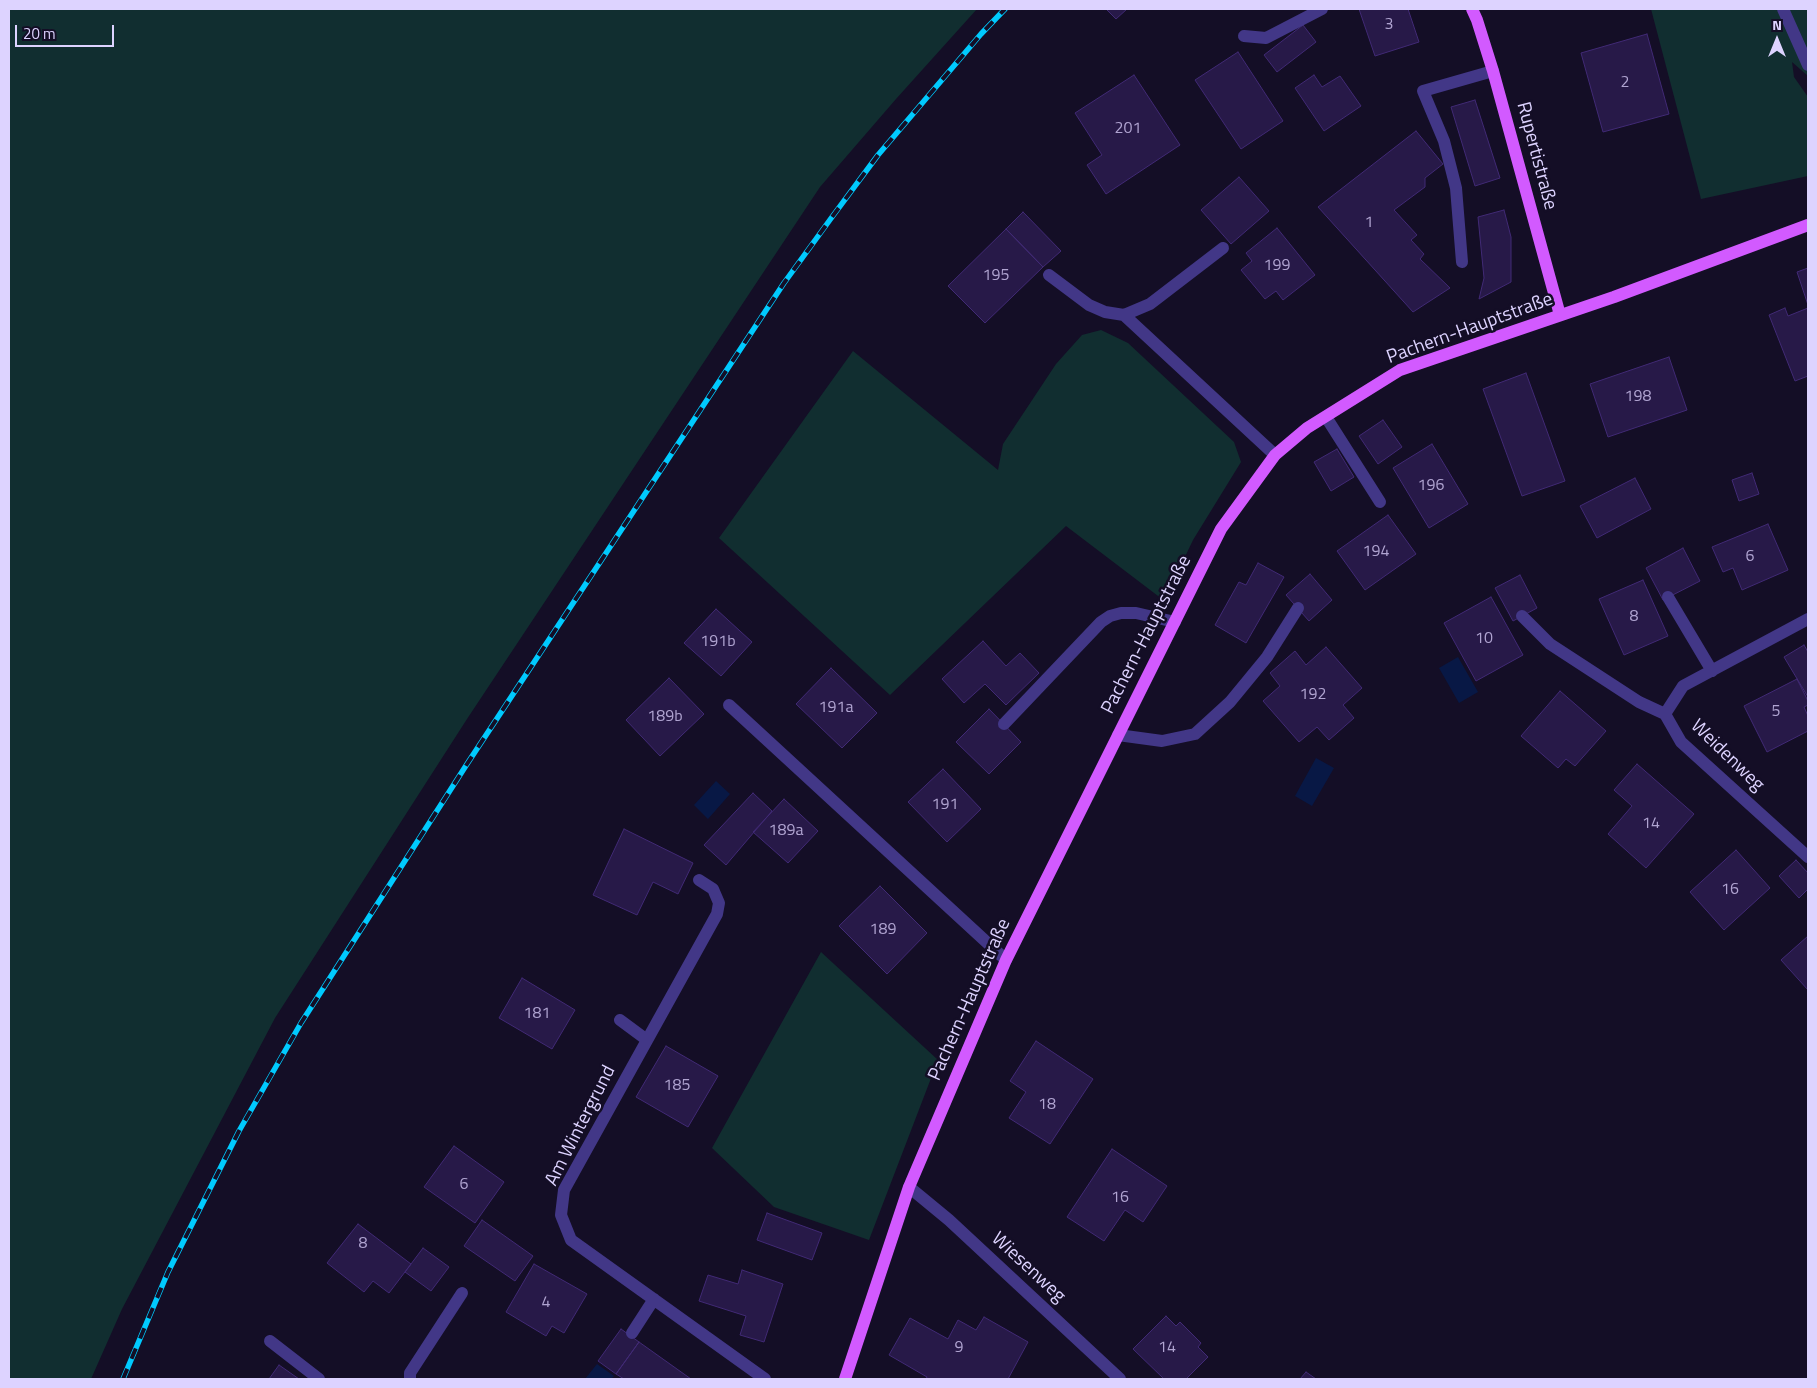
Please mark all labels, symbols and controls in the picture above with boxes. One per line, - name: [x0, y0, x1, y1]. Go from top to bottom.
- text: N: [1772, 14, 1782, 35]
- scale bar: [18, 15, 116, 47]
- house number: 3: [1385, 15, 1393, 35]
- north arrow: [1752, 15, 1802, 65]
- text: 20 m: [23, 22, 56, 45]
- house number: 2: [1621, 73, 1629, 93]
- street label: Rupertistraße: [1511, 100, 1561, 212]
- house number: 201: [1115, 119, 1141, 139]
- house number: 1: [1365, 213, 1373, 233]
- house number: 199: [1264, 256, 1290, 276]
- house number: 195: [983, 266, 1009, 286]
- street label: Pachern-Hauptstraße: [1384, 288, 1556, 370]
- house number: 198: [1625, 387, 1651, 407]
- house number: 196: [1418, 476, 1444, 496]
- house number: 194: [1363, 542, 1389, 562]
- house number: 6: [1746, 547, 1754, 567]
- street label: Pachern-Hauptstraße: [1097, 552, 1197, 718]
- house number: 8: [1630, 607, 1638, 627]
- house number: 10: [1475, 629, 1493, 649]
- house number: 191b: [700, 632, 736, 652]
- house number: 192: [1300, 685, 1326, 705]
- house number: 191a: [819, 698, 853, 718]
- house number: 5: [1772, 702, 1780, 722]
- house number: 189b: [647, 707, 683, 727]
- street label: Weidenweg: [1685, 715, 1769, 797]
- house number: 191: [932, 795, 958, 815]
- house number: 14: [1642, 814, 1660, 834]
- house number: 189a: [769, 821, 803, 841]
- house number: 16: [1721, 880, 1739, 900]
- street label: Pachern-Hauptstraße: [924, 915, 1016, 1085]
- house number: 189: [870, 920, 896, 940]
- house number: 181: [524, 1004, 550, 1024]
- street label: Am Wintergrund: [541, 1062, 621, 1190]
- house number: 185: [664, 1076, 690, 1096]
- house number: 18: [1038, 1095, 1056, 1115]
- house number: 6: [460, 1175, 468, 1195]
- house number: 16: [1111, 1188, 1129, 1208]
- street label: Wiesenweg: [986, 1228, 1070, 1308]
- house number: 8: [359, 1234, 367, 1254]
- house number: 4: [542, 1293, 550, 1313]
- house number: 9: [955, 1338, 963, 1358]
- house number: 14: [1158, 1338, 1176, 1358]

